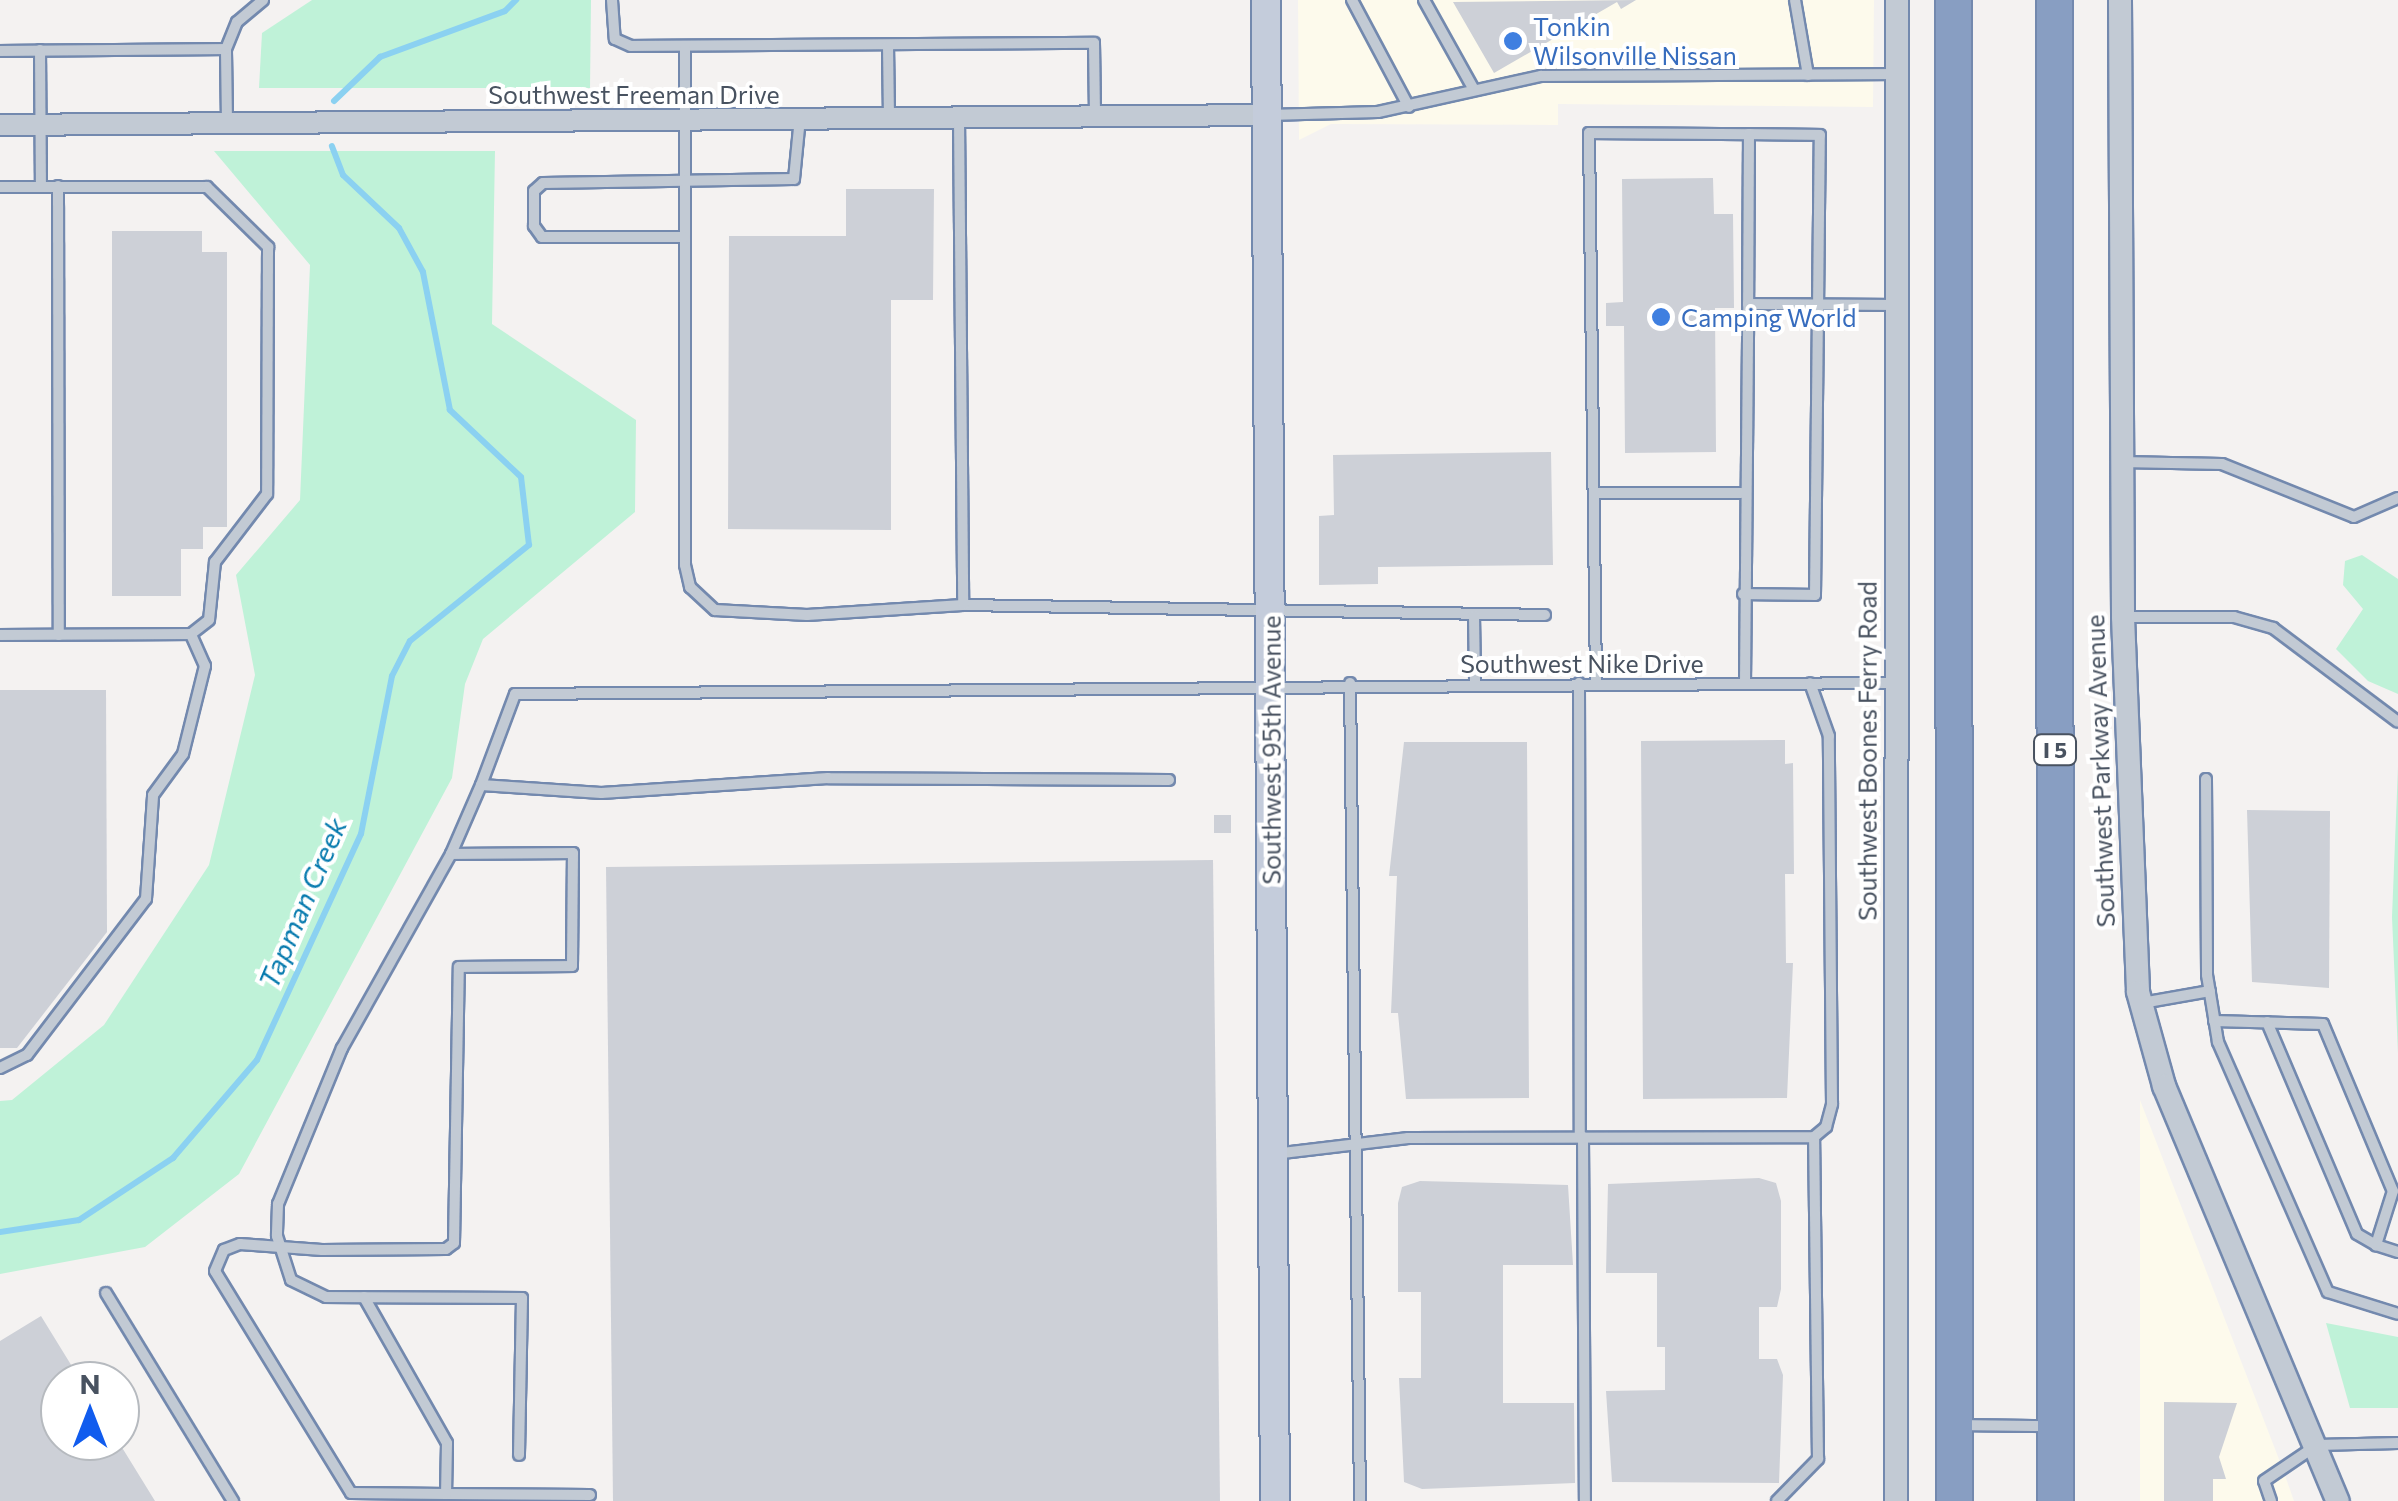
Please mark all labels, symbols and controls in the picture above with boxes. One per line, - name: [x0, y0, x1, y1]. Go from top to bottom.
- place label: Tonkin Wilsonville Nissan: [1533, 12, 1737, 71]
- marker: Tonkin Wilsonville Nissan: [1502, 30, 1524, 52]
- street label: Southwest Freeman Drive: [488, 79, 780, 109]
- place label: Camping World: [1681, 302, 1856, 332]
- marker: Camping World: [1650, 306, 1672, 328]
- street label: Southwest Boones Ferry Road: [1852, 581, 1882, 921]
- street label: Southwest Parkway Avenue: [2080, 614, 2120, 928]
- street label: Southwest 95th Avenue: [1256, 615, 1286, 885]
- street label: Southwest Nike Drive: [1460, 648, 1704, 678]
- road number: I 5: [2032, 733, 2078, 767]
- water label: Tapman Creek: [251, 813, 353, 993]
- north arrow: [40, 1361, 140, 1461]
- text: N: [80, 1366, 101, 1400]

